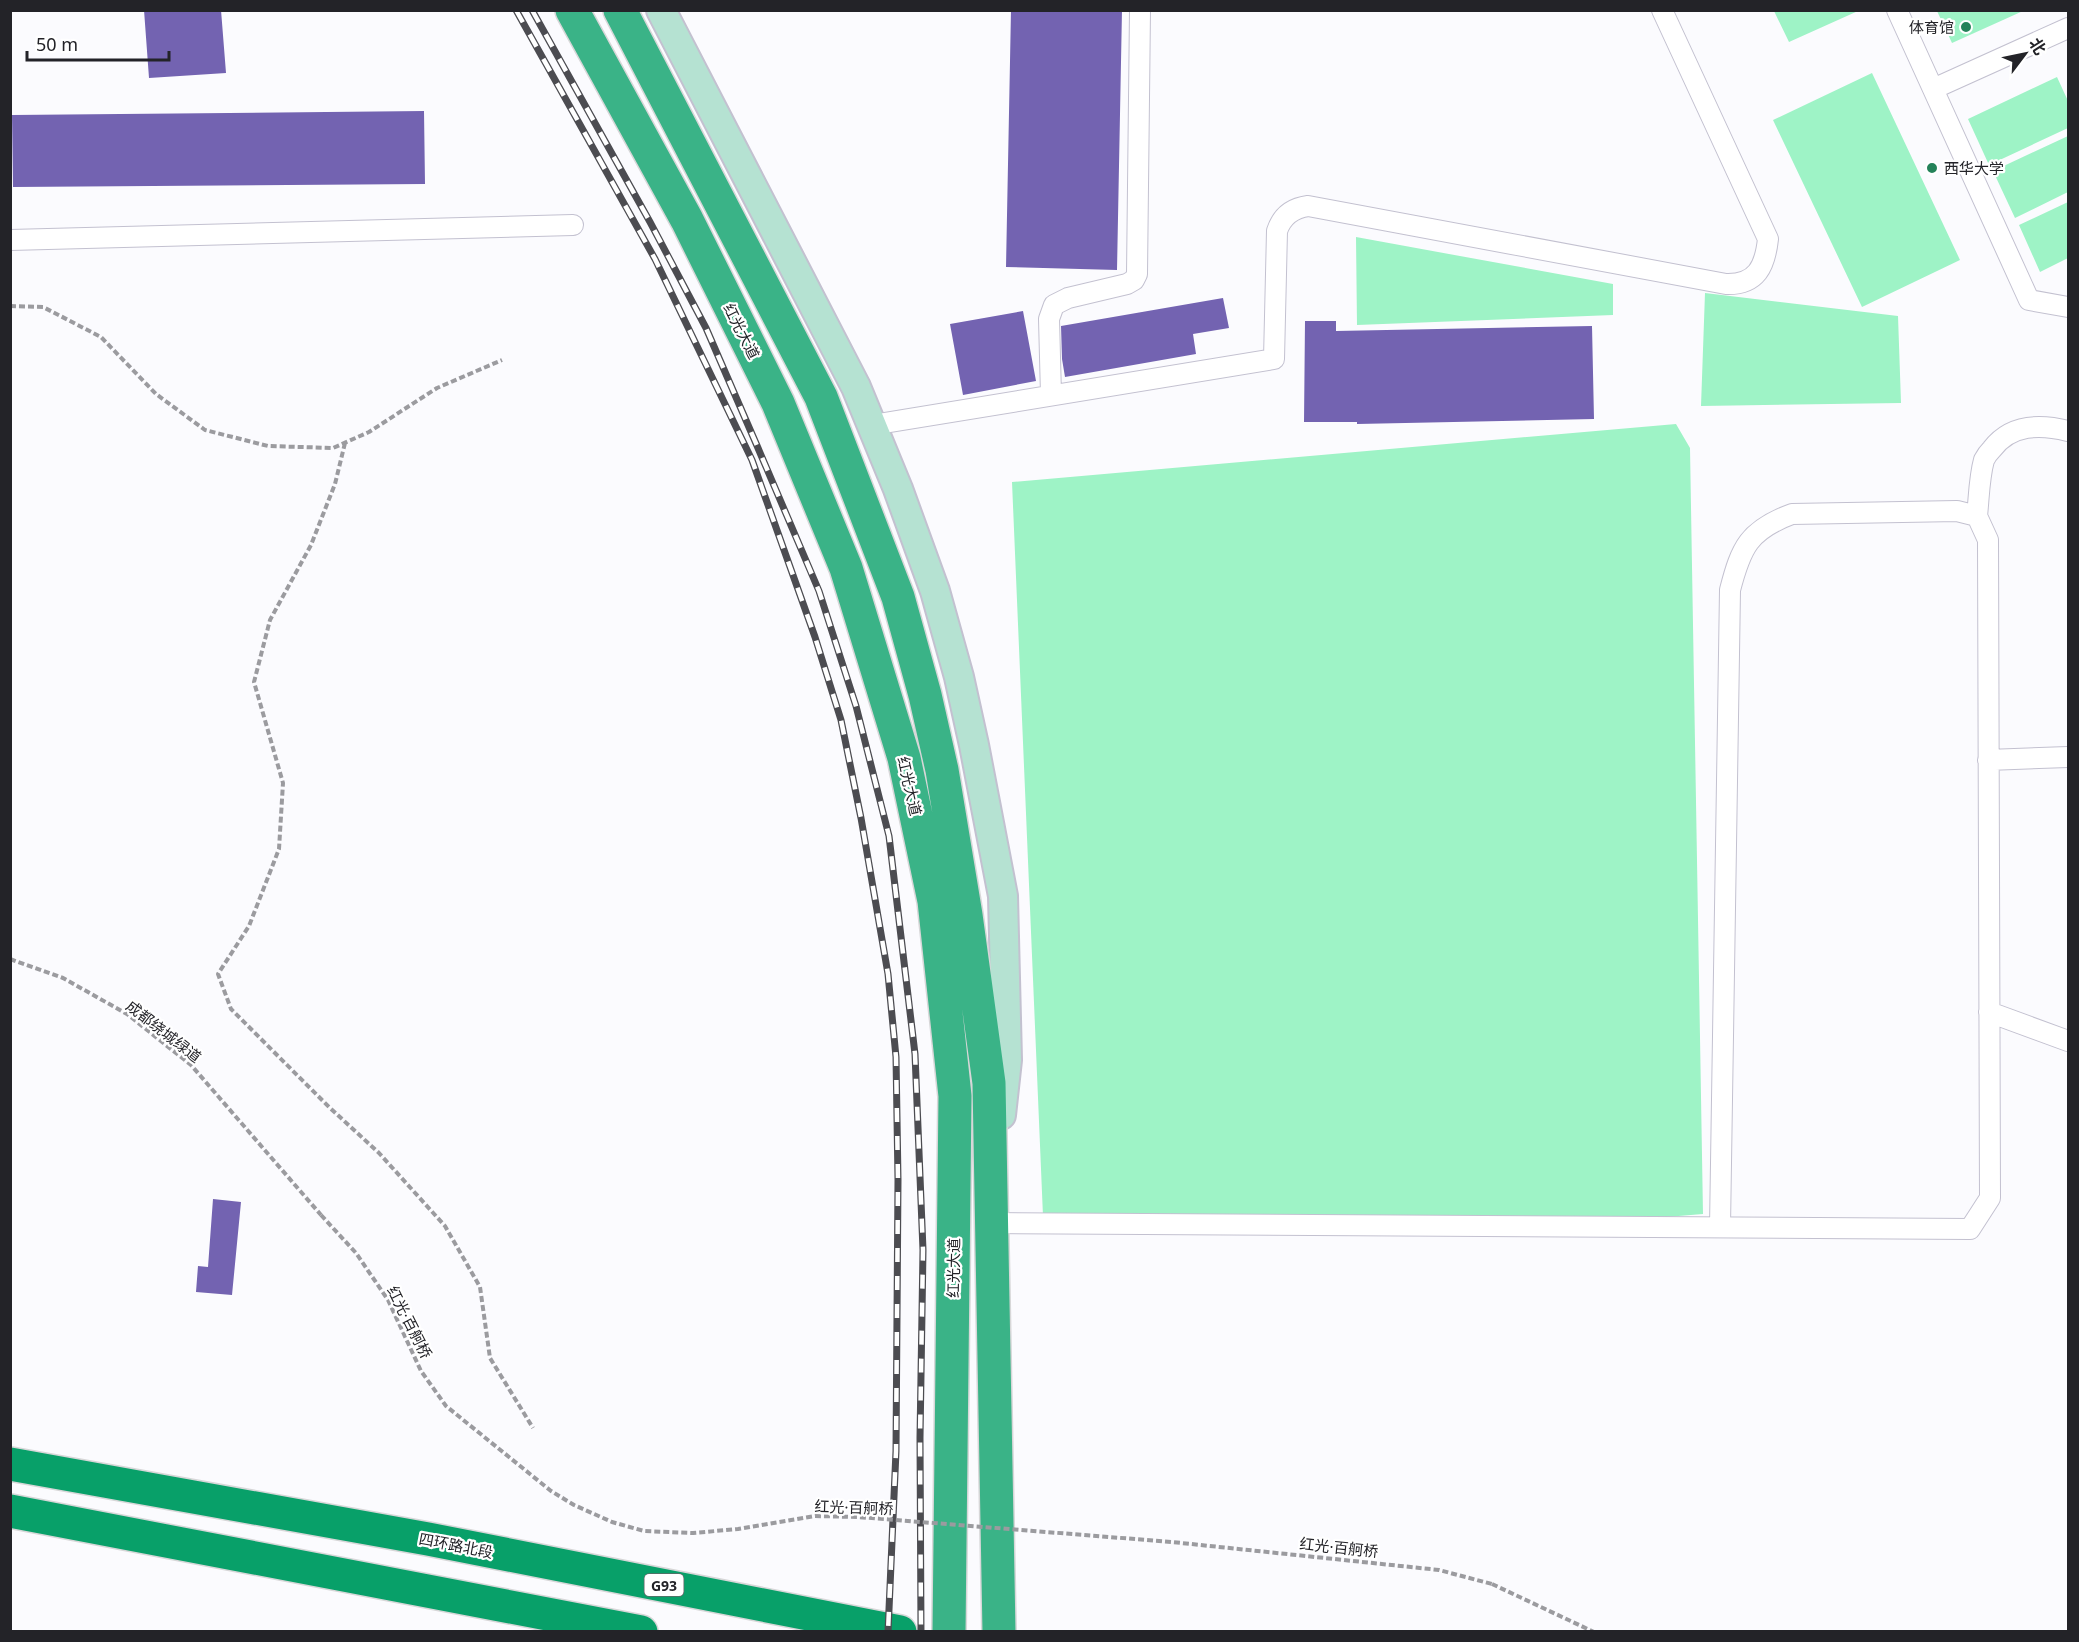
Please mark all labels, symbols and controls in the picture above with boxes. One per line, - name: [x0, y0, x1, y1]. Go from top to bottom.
- place label: 体育馆: [1909, 17, 1954, 37]
- marker: 体育馆: [1959, 20, 1973, 34]
- scale bar: [27, 24, 170, 62]
- north arrow: [1995, 24, 2055, 84]
- text: 50 m: [36, 32, 78, 56]
- text: 北: [2024, 33, 2051, 59]
- place label: 西华大学: [1944, 158, 2004, 178]
- marker: 西华大学: [1925, 161, 1939, 175]
- street label: 红光大道: [719, 300, 765, 362]
- street label: 红光大道: [894, 755, 926, 817]
- street label: 成都绕城绿道: [122, 995, 206, 1067]
- street label: 红光大道: [942, 1238, 964, 1298]
- street label: 红光·百舸桥: [383, 1282, 437, 1362]
- street label: 红光·百舸桥: [814, 1496, 894, 1518]
- street label: 四环路北段: [417, 1528, 495, 1562]
- street label: 红光·百舸桥: [1299, 1533, 1379, 1561]
- road number: G93: [644, 1574, 684, 1596]

